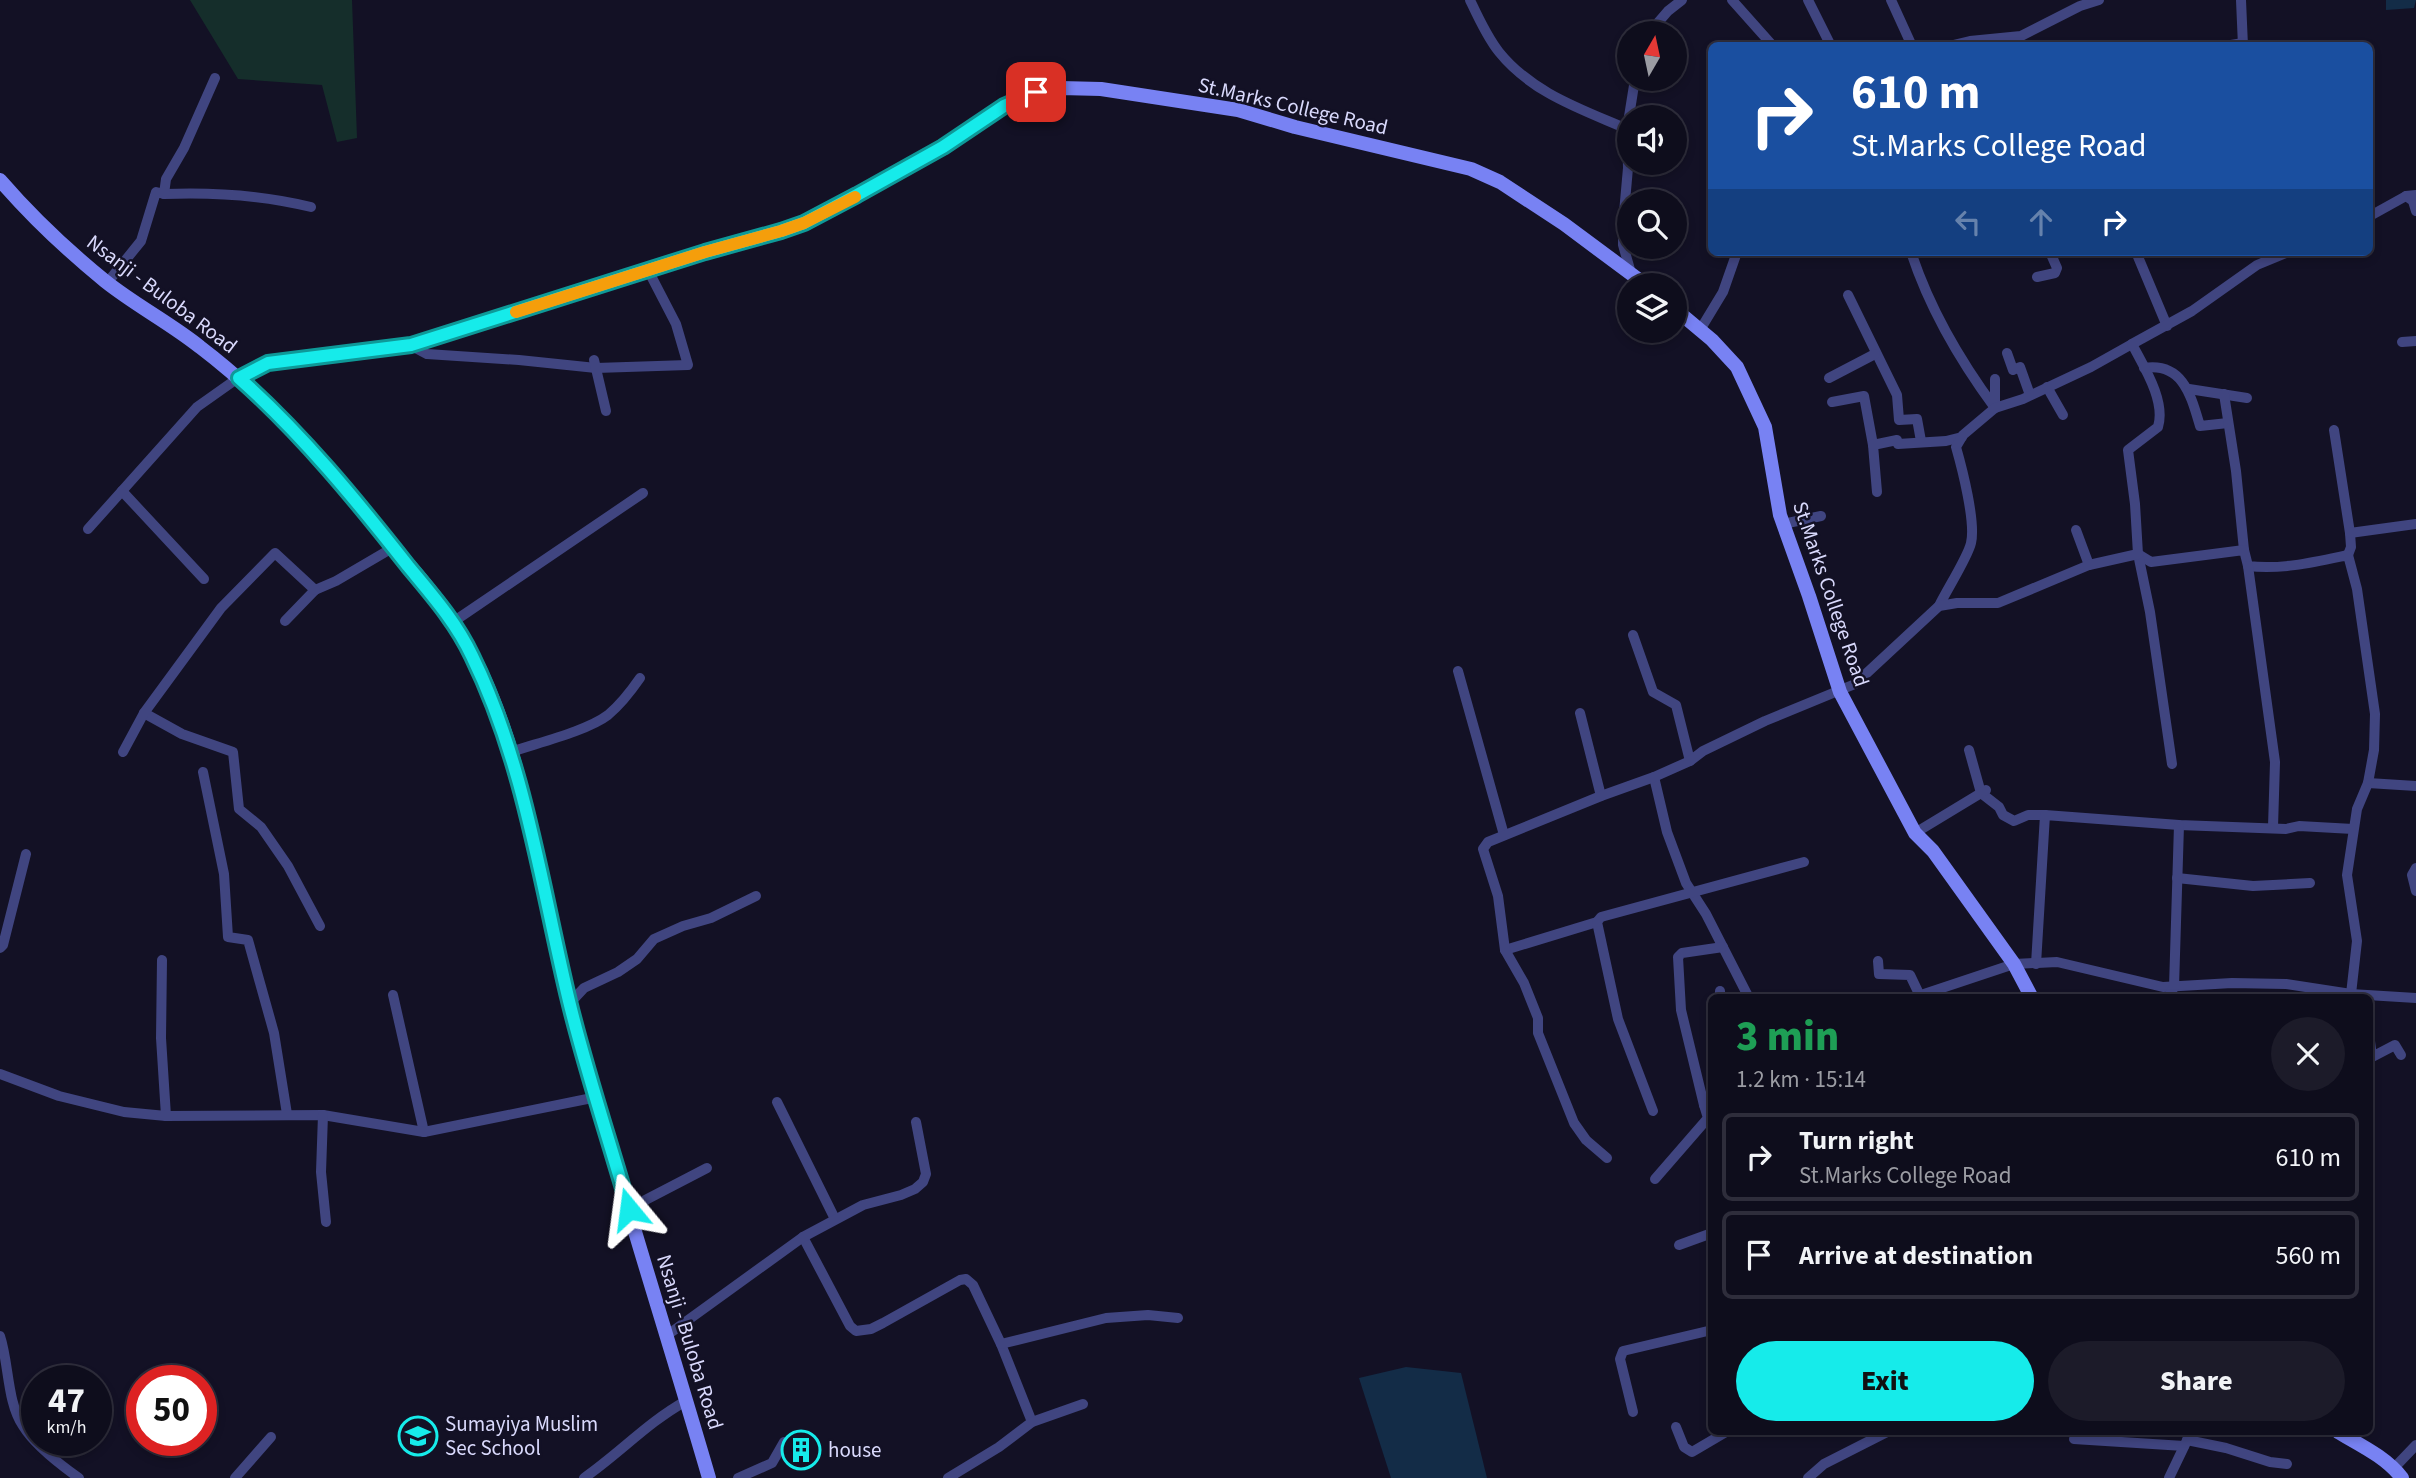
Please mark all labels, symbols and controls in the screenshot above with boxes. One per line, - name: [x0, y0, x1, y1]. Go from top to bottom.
- north arrow: [1617, 21, 1687, 91]
- map controls: [1617, 21, 1687, 343]
- text: 610 m: [1851, 58, 1980, 128]
- pin: [1006, 62, 1066, 122]
- street label: St.Marks College Road: [1195, 70, 1391, 142]
- icon: right: [1736, 70, 1827, 161]
- icon: arrive: [1017, 73, 1055, 111]
- button: sound: [1617, 105, 1687, 175]
- text: St.Marks College Road: [1851, 123, 2147, 169]
- button: search: [1617, 189, 1687, 259]
- icon: left: [1949, 203, 1987, 241]
- icon: ahead: [2022, 203, 2060, 241]
- icon: right: [2095, 203, 2133, 241]
- street label: Nsanji - Buloba Road: [81, 227, 243, 361]
- button: layers: [1617, 273, 1687, 343]
- street label: St.Marks College Road: [1785, 497, 1877, 691]
- text: 3 min: [1736, 1007, 1839, 1067]
- button: close: [2271, 1017, 2345, 1091]
- text: 1.2 km · 15:14: [1736, 1063, 1866, 1096]
- text: Turn right: [1799, 1122, 1914, 1159]
- icon: right: [1740, 1138, 1778, 1176]
- text: 610 m: [2275, 1139, 2341, 1176]
- text: St.Marks College Road: [1799, 1159, 2011, 1192]
- position arrow: [592, 1172, 666, 1246]
- icon: arrive: [1740, 1236, 1778, 1274]
- text: Arrive at destination: [1799, 1237, 2033, 1274]
- text: 560 m: [2275, 1237, 2341, 1274]
- street label: Nsanji - Buloba Road: [649, 1251, 731, 1433]
- button: Exit: [1736, 1341, 2034, 1421]
- button: Share: [2048, 1341, 2345, 1421]
- speed limit sign: 50: [126, 1365, 217, 1456]
- text: 47: [48, 1376, 85, 1426]
- place label: Sumayiya Muslim Sec School: [445, 1409, 598, 1463]
- text: km/h: [47, 1415, 86, 1440]
- school or university icon: Sumayiya Muslim Sec School: [397, 1415, 439, 1457]
- building icon: house: [780, 1429, 822, 1471]
- place label: house: [828, 1435, 881, 1465]

